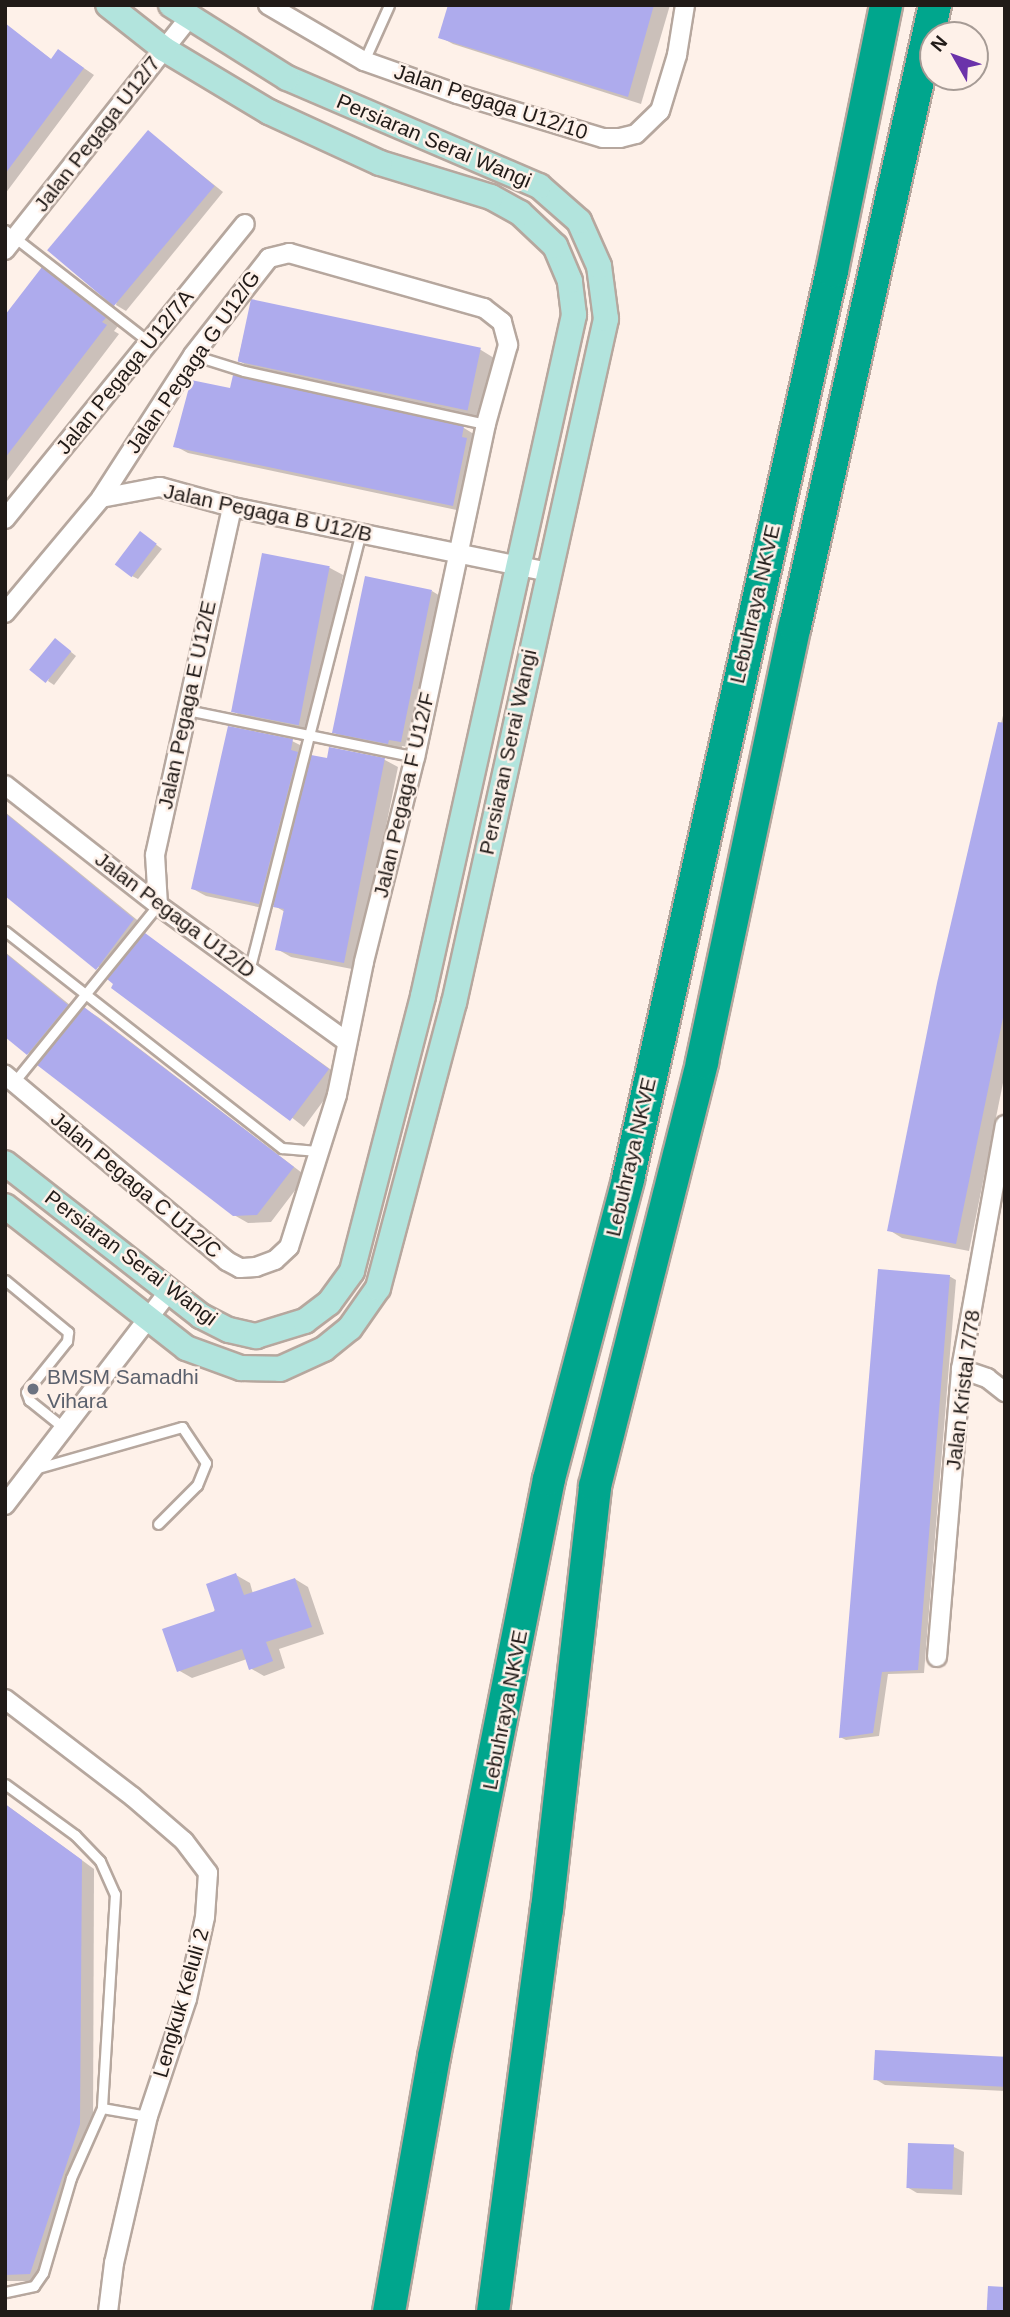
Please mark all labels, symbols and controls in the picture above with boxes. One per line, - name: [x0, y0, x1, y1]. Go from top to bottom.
- north arrow: [919, 21, 989, 91]
- text: N: [927, 31, 952, 55]
- street label: Jalan Pegaga U12/7: [28, 51, 166, 217]
- street label: Jalan Pegaga U12/10: [391, 59, 591, 145]
- street label: Persiaran Serai Wangi: [333, 89, 535, 193]
- street label: Jalan Pegaga G U12/G: [120, 266, 266, 458]
- street label: Jalan Pegaga U12/7A: [51, 285, 199, 459]
- street label: Jalan Pegaga B U12/B: [161, 479, 375, 547]
- street label: Lebuhraya NKVE: [724, 522, 786, 686]
- street label: Jalan Pegaga E U12/E: [153, 598, 221, 812]
- street label: Persiaran Serai Wangi: [474, 647, 542, 857]
- street label: Jalan Pegaga F U12/F: [368, 690, 440, 900]
- street label: Jalan Pegaga U12/D: [90, 847, 260, 983]
- street label: Lebuhraya NKVE: [600, 1075, 662, 1239]
- street label: Jalan Pegaga C U12/C: [46, 1106, 226, 1264]
- street label: Persiaran Serai Wangi: [40, 1185, 222, 1331]
- street label: Jalan Kristal 7/78: [941, 1309, 985, 1471]
- place label: BMSM Samadhi Vihara: [47, 1364, 199, 1414]
- marker: BMSM Samadhi Vihara: [25, 1381, 41, 1397]
- street label: Lebuhraya NKVE: [477, 1628, 533, 1792]
- street label: Lengkuk Keluli 2: [148, 1925, 214, 2081]

